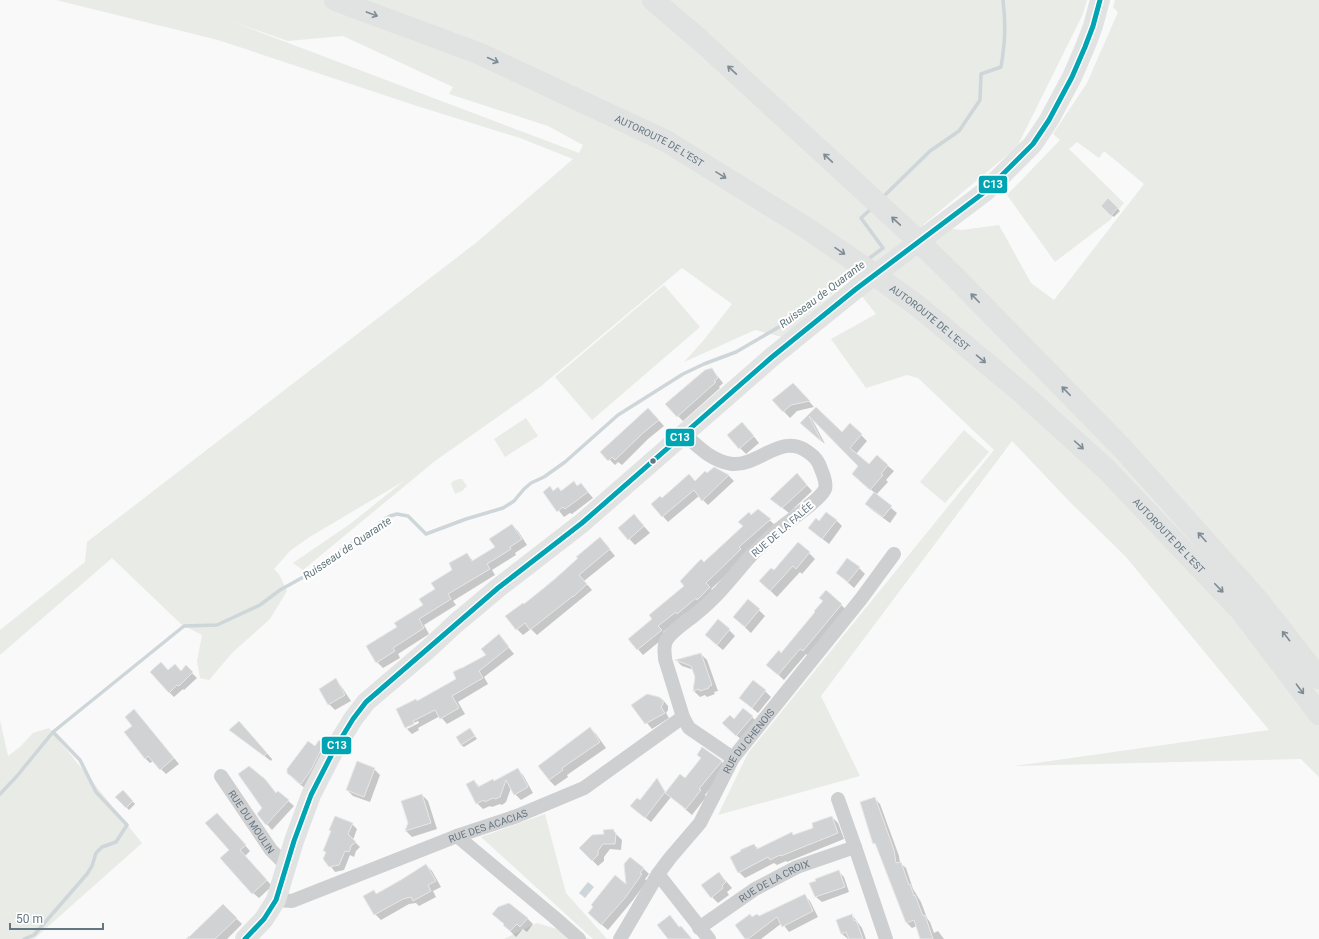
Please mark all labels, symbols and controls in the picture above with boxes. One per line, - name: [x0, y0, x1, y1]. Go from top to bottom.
- one-way arrow: [365, 10, 377, 18]
- one-way arrow: [487, 57, 499, 64]
- one-way arrow: [727, 65, 737, 75]
- street label: AUTOROUTE DE L’EST: [613, 113, 706, 169]
- one-way arrow: [823, 154, 833, 163]
- one-way arrow: [715, 171, 726, 179]
- line badge: C13: [978, 175, 1008, 194]
- text: C13: [983, 178, 1003, 191]
- one-way arrow: [891, 216, 901, 226]
- one-way arrow: [834, 247, 845, 255]
- water label: Ruisseau de Quarante: [777, 258, 868, 331]
- street label: AUTOROUTE DE L’EST: [888, 283, 972, 353]
- one-way arrow: [970, 293, 980, 303]
- one-way arrow: [976, 354, 987, 363]
- one-way arrow: [1061, 386, 1071, 396]
- line badge: C13: [665, 428, 695, 447]
- text: C13: [670, 431, 690, 444]
- one-way arrow: [1074, 440, 1084, 449]
- unlabelled marker: [648, 456, 658, 466]
- street label: AUTOROUTE DE L’EST: [1131, 496, 1207, 576]
- street label: RUE DE LA FALÉE: [749, 499, 816, 559]
- water label: Ruisseau de Quarante: [301, 514, 394, 583]
- one-way arrow: [1197, 532, 1207, 542]
- one-way arrow: [1214, 582, 1223, 592]
- one-way arrow: [1282, 630, 1291, 641]
- one-way arrow: [1296, 683, 1304, 694]
- street label: RUE DU CHENOIS: [721, 707, 777, 775]
- line badge: C13: [321, 736, 352, 755]
- text: C13: [327, 739, 347, 752]
- street label: RUE DU MOULIN: [226, 788, 277, 855]
- street label: RUE DES ACACIAS: [447, 807, 529, 845]
- street label: RUE DE LA CROIX: [737, 858, 811, 905]
- scale bar: [10, 905, 103, 931]
- text: 50 m: [16, 912, 43, 926]

